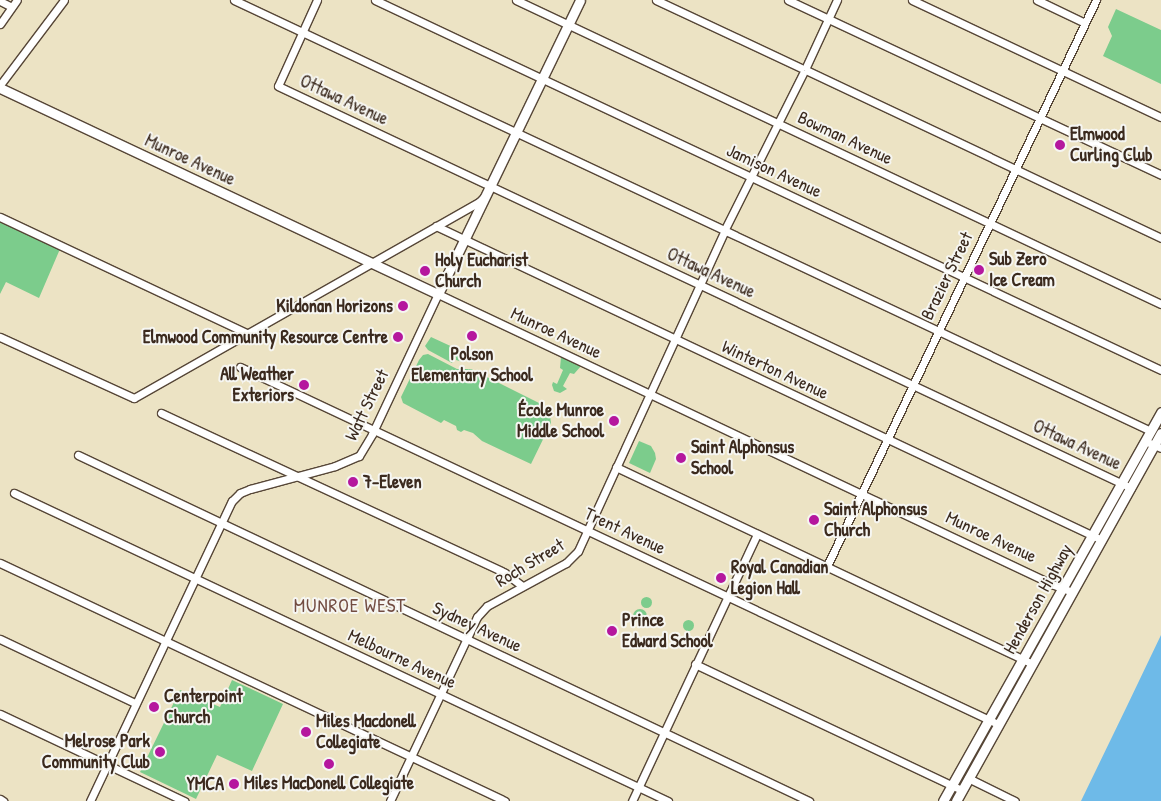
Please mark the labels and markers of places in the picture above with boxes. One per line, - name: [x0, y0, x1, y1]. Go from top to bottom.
- place label: Elmwood Curling Club: [1070, 124, 1152, 166]
- marker: Elmwood Curling Club: [1054, 139, 1066, 151]
- place label: Sub Zero Ice Cream: [989, 249, 1055, 292]
- place label: Holy Eucharist Church: [435, 250, 528, 292]
- marker: Sub Zero Ice Cream: [973, 264, 985, 276]
- marker: Holy Eucharist Church: [419, 265, 431, 277]
- place label: Kildonan Horizons: [276, 295, 393, 317]
- marker: Kildonan Horizons: [397, 300, 409, 312]
- place label: Elmwood Community Resource Centre: [143, 326, 388, 348]
- marker: Polson Elementary School: [466, 330, 478, 342]
- marker: Elmwood Community Resource Centre: [392, 331, 404, 343]
- place label: Polson Elementary School: [411, 344, 533, 386]
- place label: All Weather Exteriors: [220, 364, 294, 406]
- marker: All Weather Exteriors: [298, 379, 310, 391]
- place label: École Munroe Middle School: [517, 400, 604, 442]
- marker: École Munroe Middle School: [608, 415, 620, 427]
- place label: Saint Alphonsus School: [691, 437, 794, 479]
- marker: Saint Alphonsus School: [675, 452, 687, 464]
- place label: 7-Eleven: [363, 471, 422, 493]
- marker: 7-Eleven: [347, 476, 359, 488]
- place label: Saint Alphonsus Church: [824, 499, 927, 542]
- marker: Saint Alphonsus Church: [808, 514, 820, 526]
- place label: Royal Canadian Legion Hall: [731, 557, 828, 600]
- marker: Royal Canadian Legion Hall: [715, 572, 727, 584]
- place label: Prince Edward School: [622, 610, 713, 652]
- marker: Prince Edward School: [606, 625, 618, 637]
- place label: Centerpoint Church: [164, 686, 243, 729]
- marker: Centerpoint Church: [148, 701, 160, 713]
- place label: Miles Macdonell Collegiate: [316, 711, 416, 754]
- marker: Miles Macdonell Collegiate: [300, 726, 312, 738]
- place label: Melrose Park Community Club: [42, 731, 150, 774]
- marker: Melrose Park Community Club: [154, 746, 166, 758]
- marker: Miles MacDonell Collegiate: [323, 758, 335, 770]
- place label: Miles MacDonell Collegiate: [244, 772, 414, 794]
- place label: YMCA: [187, 773, 224, 795]
- marker: YMCA: [228, 778, 240, 790]

